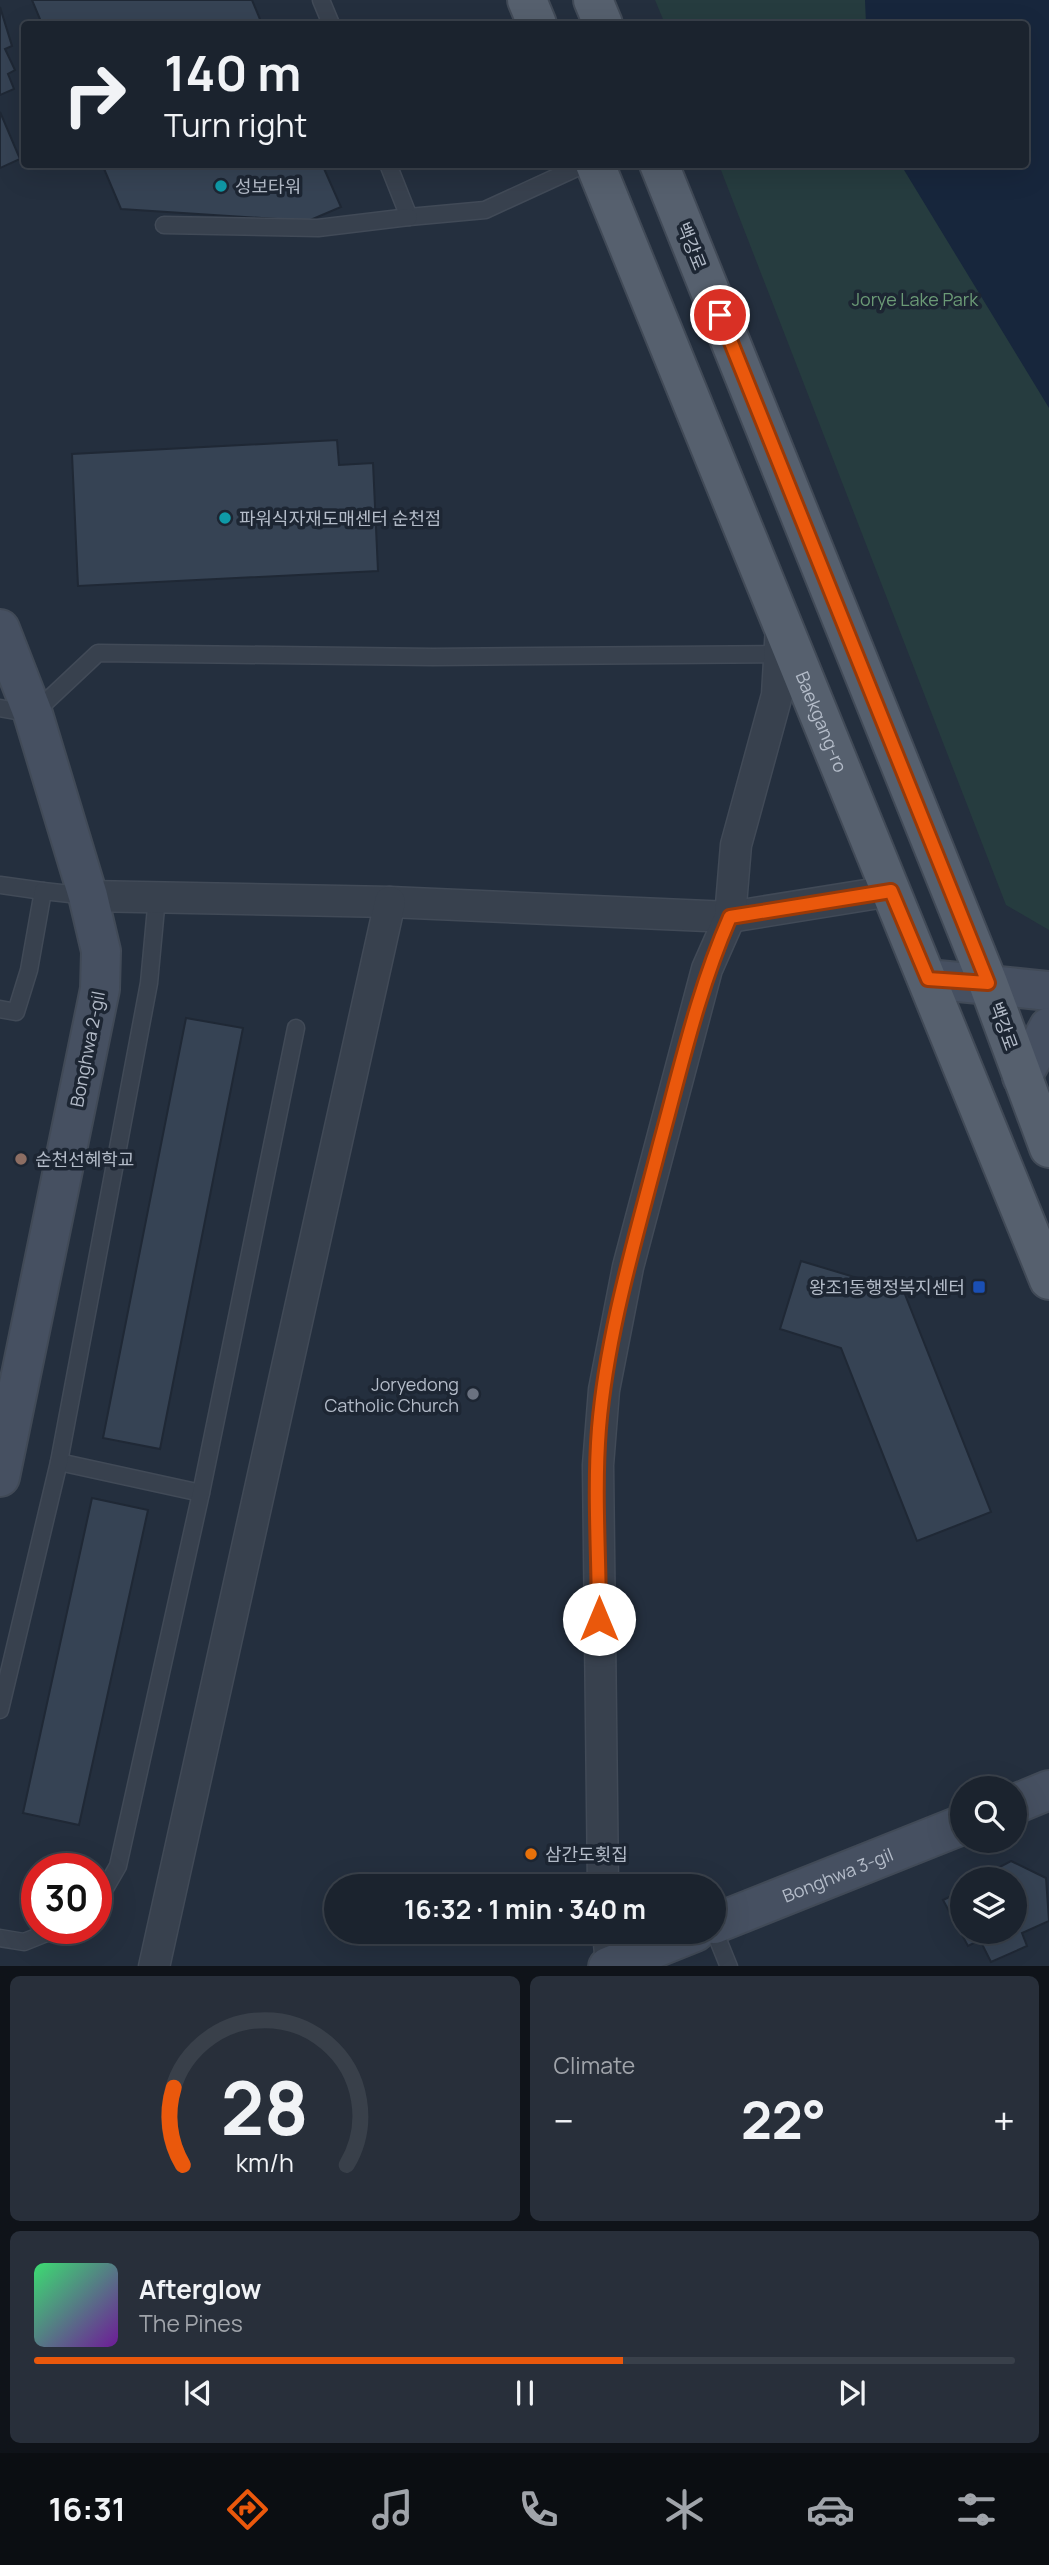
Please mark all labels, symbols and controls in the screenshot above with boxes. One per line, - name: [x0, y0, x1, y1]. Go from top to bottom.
- text: 140 m: [164, 39, 301, 106]
- icon: right: [49, 49, 140, 140]
- text: Turn right: [164, 103, 307, 147]
- place label: 성보타워: [235, 174, 301, 198]
- marker: 성보타워: [213, 178, 229, 194]
- street label: 백강로: [672, 218, 712, 274]
- pin: [690, 285, 750, 345]
- park label: Jorye Lake Park: [852, 287, 979, 311]
- icon: arrive: [701, 296, 739, 334]
- place label: 파워식자재도매센터 순천점: [239, 506, 441, 530]
- marker: 파워식자재도매센터 순천점: [217, 510, 233, 526]
- street label: Baekgang-ro: [791, 668, 853, 776]
- street label: Bonghwa 2-gil: [64, 989, 110, 1109]
- street label: 백강로: [984, 999, 1024, 1053]
- place label: 순천선혜학교: [35, 1147, 134, 1171]
- marker: 순천선혜학교: [13, 1151, 29, 1167]
- place label: 왕조1동행정복지센터: [809, 1275, 965, 1299]
- marker: 왕조1동행정복지센터: [971, 1279, 987, 1295]
- place label: Joryedong Catholic Church: [324, 1372, 459, 1417]
- marker: Joryedong Catholic Church: [465, 1386, 481, 1402]
- position arrow: [562, 1582, 636, 1656]
- map controls: [950, 1776, 1027, 1944]
- button: search: [950, 1776, 1027, 1853]
- place label: 삼간도횟집: [545, 1842, 628, 1866]
- street label: Bonghwa 3-gil: [779, 1842, 896, 1908]
- marker: 삼간도횟집: [523, 1846, 539, 1862]
- speed limit sign: 30: [21, 1853, 112, 1944]
- button: layers: [950, 1867, 1027, 1944]
- text: 16:32 · 1 min · 340 m: [404, 1891, 646, 1927]
- text: Climate: [554, 2049, 635, 2081]
- text: 28: [221, 2057, 309, 2157]
- text: 22°: [741, 2084, 826, 2155]
- text: −: [554, 2094, 574, 2146]
- text: +: [993, 2094, 1015, 2146]
- text: km/h: [236, 2144, 294, 2179]
- text: Afterglow: [139, 2271, 261, 2307]
- text: The Pines: [139, 2307, 243, 2339]
- icon: previous: [179, 2374, 217, 2412]
- icon: pause: [506, 2374, 544, 2412]
- icon: next: [833, 2374, 871, 2412]
- icon: directions: [223, 2485, 272, 2534]
- icon: music: [368, 2485, 417, 2534]
- icon: phone: [514, 2485, 563, 2534]
- icon: climate: [660, 2485, 709, 2534]
- icon: car: [806, 2485, 855, 2534]
- icon: filters: [952, 2485, 1001, 2534]
- text: 16:31: [48, 2487, 126, 2531]

